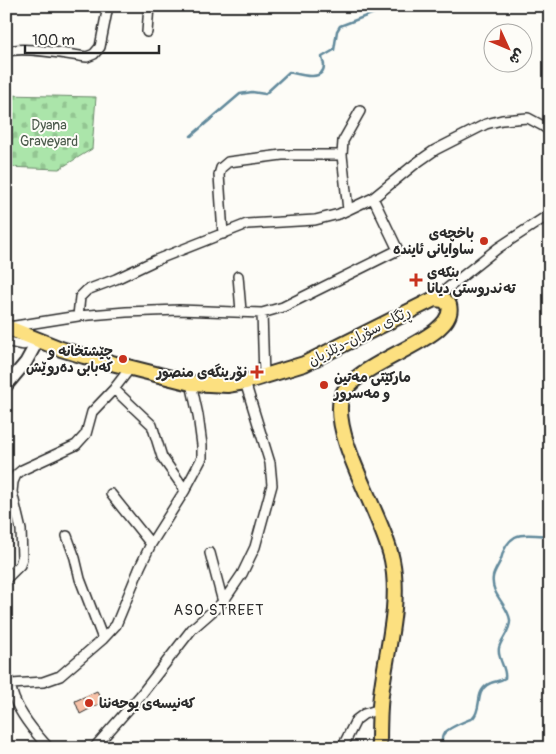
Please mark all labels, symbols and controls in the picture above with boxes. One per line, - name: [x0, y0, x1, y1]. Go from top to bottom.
- scale bar: [25, 22, 159, 54]
- north arrow: [484, 22, 534, 72]
- text: 100 m: [32, 31, 75, 50]
- text: ش: [506, 45, 528, 68]
- park label: Dyana Graveyard: [20, 117, 78, 150]
- place label: باخچەی ساوایانی ئایندە: [393, 225, 474, 258]
- marker: باخچەی ساوایانی ئایندە: [478, 235, 490, 247]
- place label: بنکەی تەندروستی دیانا: [427, 264, 517, 297]
- marker: بنکەی تەندروستی دیانا: [409, 273, 423, 287]
- street label: ڕێگای سۆران-دێلزیان: [305, 303, 415, 373]
- place label: چێشتخانە و کەبابی دەروێش: [26, 343, 114, 376]
- marker: چێشتخانە و کەبابی دەروێش: [117, 353, 129, 365]
- place label: نۆرینگه‌ی منصور: [155, 363, 247, 382]
- marker: نۆرینگه‌ی منصور: [251, 366, 263, 378]
- place label: مارکێتی مەتین و مەسرور: [332, 369, 411, 402]
- marker: مارکێتی مەتین و مەسرور: [318, 379, 330, 391]
- district label: ASO STREET: [174, 601, 264, 620]
- place label: کەنیسەی یوحەننا: [99, 695, 196, 713]
- marker: کەنیسەی یوحەننا: [83, 697, 95, 709]

